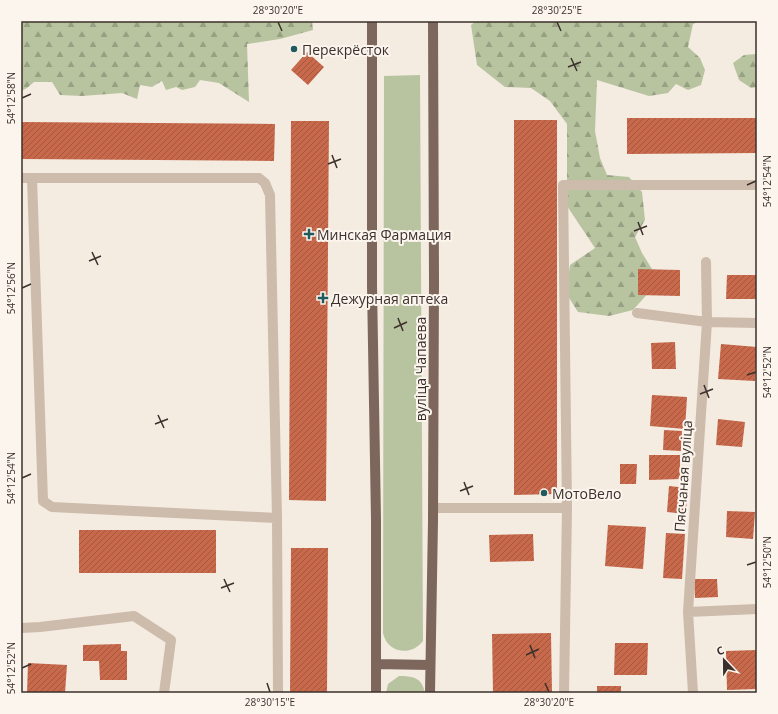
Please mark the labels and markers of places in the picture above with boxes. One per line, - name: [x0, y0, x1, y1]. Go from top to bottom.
- place label: Перекрёсток: [302, 40, 390, 59]
- marker: Перекрёсток: [289, 44, 299, 54]
- place label: Минская Фармация: [317, 225, 451, 244]
- marker: Минская Фармация: [304, 229, 314, 239]
- place label: Дежурная аптека: [331, 289, 448, 308]
- marker: Дежурная аптека: [318, 293, 328, 303]
- place label: МотоВело: [552, 484, 621, 503]
- marker: МотоВело: [539, 488, 549, 498]

